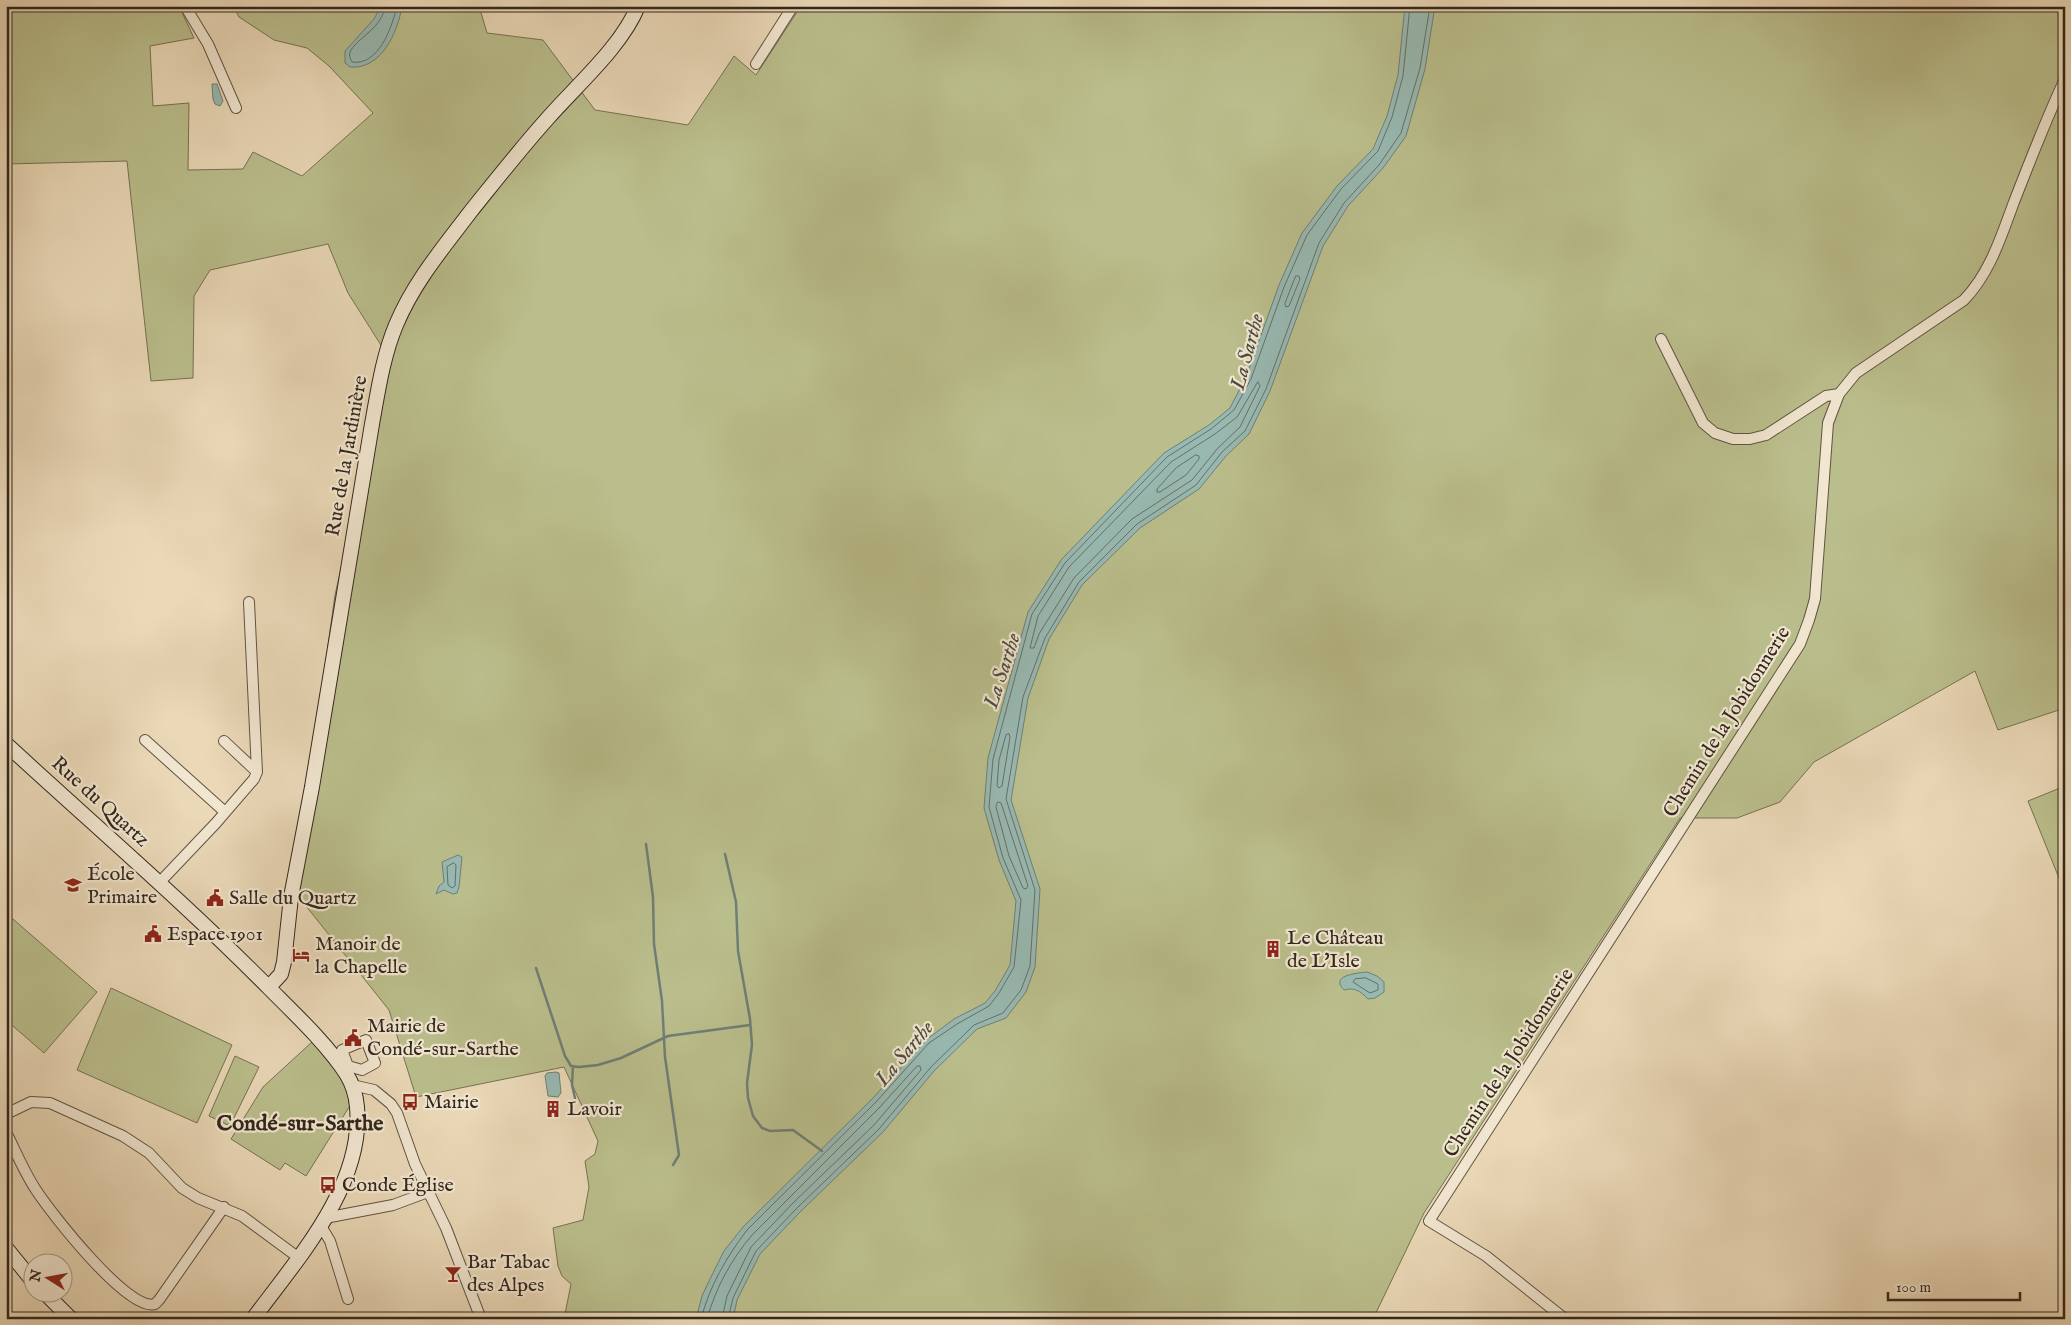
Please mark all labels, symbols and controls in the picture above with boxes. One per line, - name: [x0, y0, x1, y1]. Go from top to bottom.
- water label: La Sarthe: [1225, 311, 1271, 394]
- street label: Rue de la Jardinière: [321, 374, 373, 538]
- street label: Chemin de la Jobidonnerie: [1658, 622, 1796, 822]
- water label: La Sarthe: [978, 630, 1028, 713]
- street label: Rue du Quartz: [46, 751, 154, 853]
- place label: École Primaire: [87, 862, 157, 910]
- school or university icon: École Primaire: [63, 875, 83, 895]
- place label: Salle du Quartz: [229, 886, 357, 911]
- public building icon: Salle du Quartz: [205, 888, 225, 908]
- place label: Espace 1901: [167, 922, 263, 947]
- public building icon: Espace 1901: [143, 924, 163, 944]
- place label: Le Château de L'Isle: [1287, 926, 1384, 974]
- place label: Manoir de la Chapelle: [315, 932, 407, 980]
- building icon: Le Château de L'Isle: [1263, 939, 1283, 959]
- hotel icon: Manoir de la Chapelle: [291, 945, 311, 965]
- street label: Chemin de la Jobidonnerie: [1438, 964, 1580, 1162]
- place label: Mairie de Condé-sur-Sarthe: [367, 1014, 519, 1062]
- water label: La Sarthe: [869, 1016, 940, 1093]
- public building icon: Mairie de Condé-sur-Sarthe: [343, 1028, 363, 1048]
- place label: Mairie: [424, 1090, 479, 1115]
- bus stop icon: Mairie: [400, 1092, 420, 1112]
- place label: Lavoir: [567, 1097, 622, 1122]
- building icon: Lavoir: [543, 1099, 563, 1119]
- district label: Condé-sur-Sarthe: [217, 1110, 383, 1138]
- place label: Conde Église: [342, 1173, 454, 1198]
- bus stop icon: Conde Église: [318, 1175, 338, 1195]
- place label: Bar Tabac des Alpes: [467, 1250, 550, 1298]
- north arrow: [22, 1252, 72, 1302]
- bar icon: Bar Tabac des Alpes: [443, 1264, 463, 1284]
- text: N: [26, 1268, 46, 1284]
- scale bar: [1888, 1270, 2021, 1302]
- text: 100 m: [1896, 1278, 1932, 1297]

